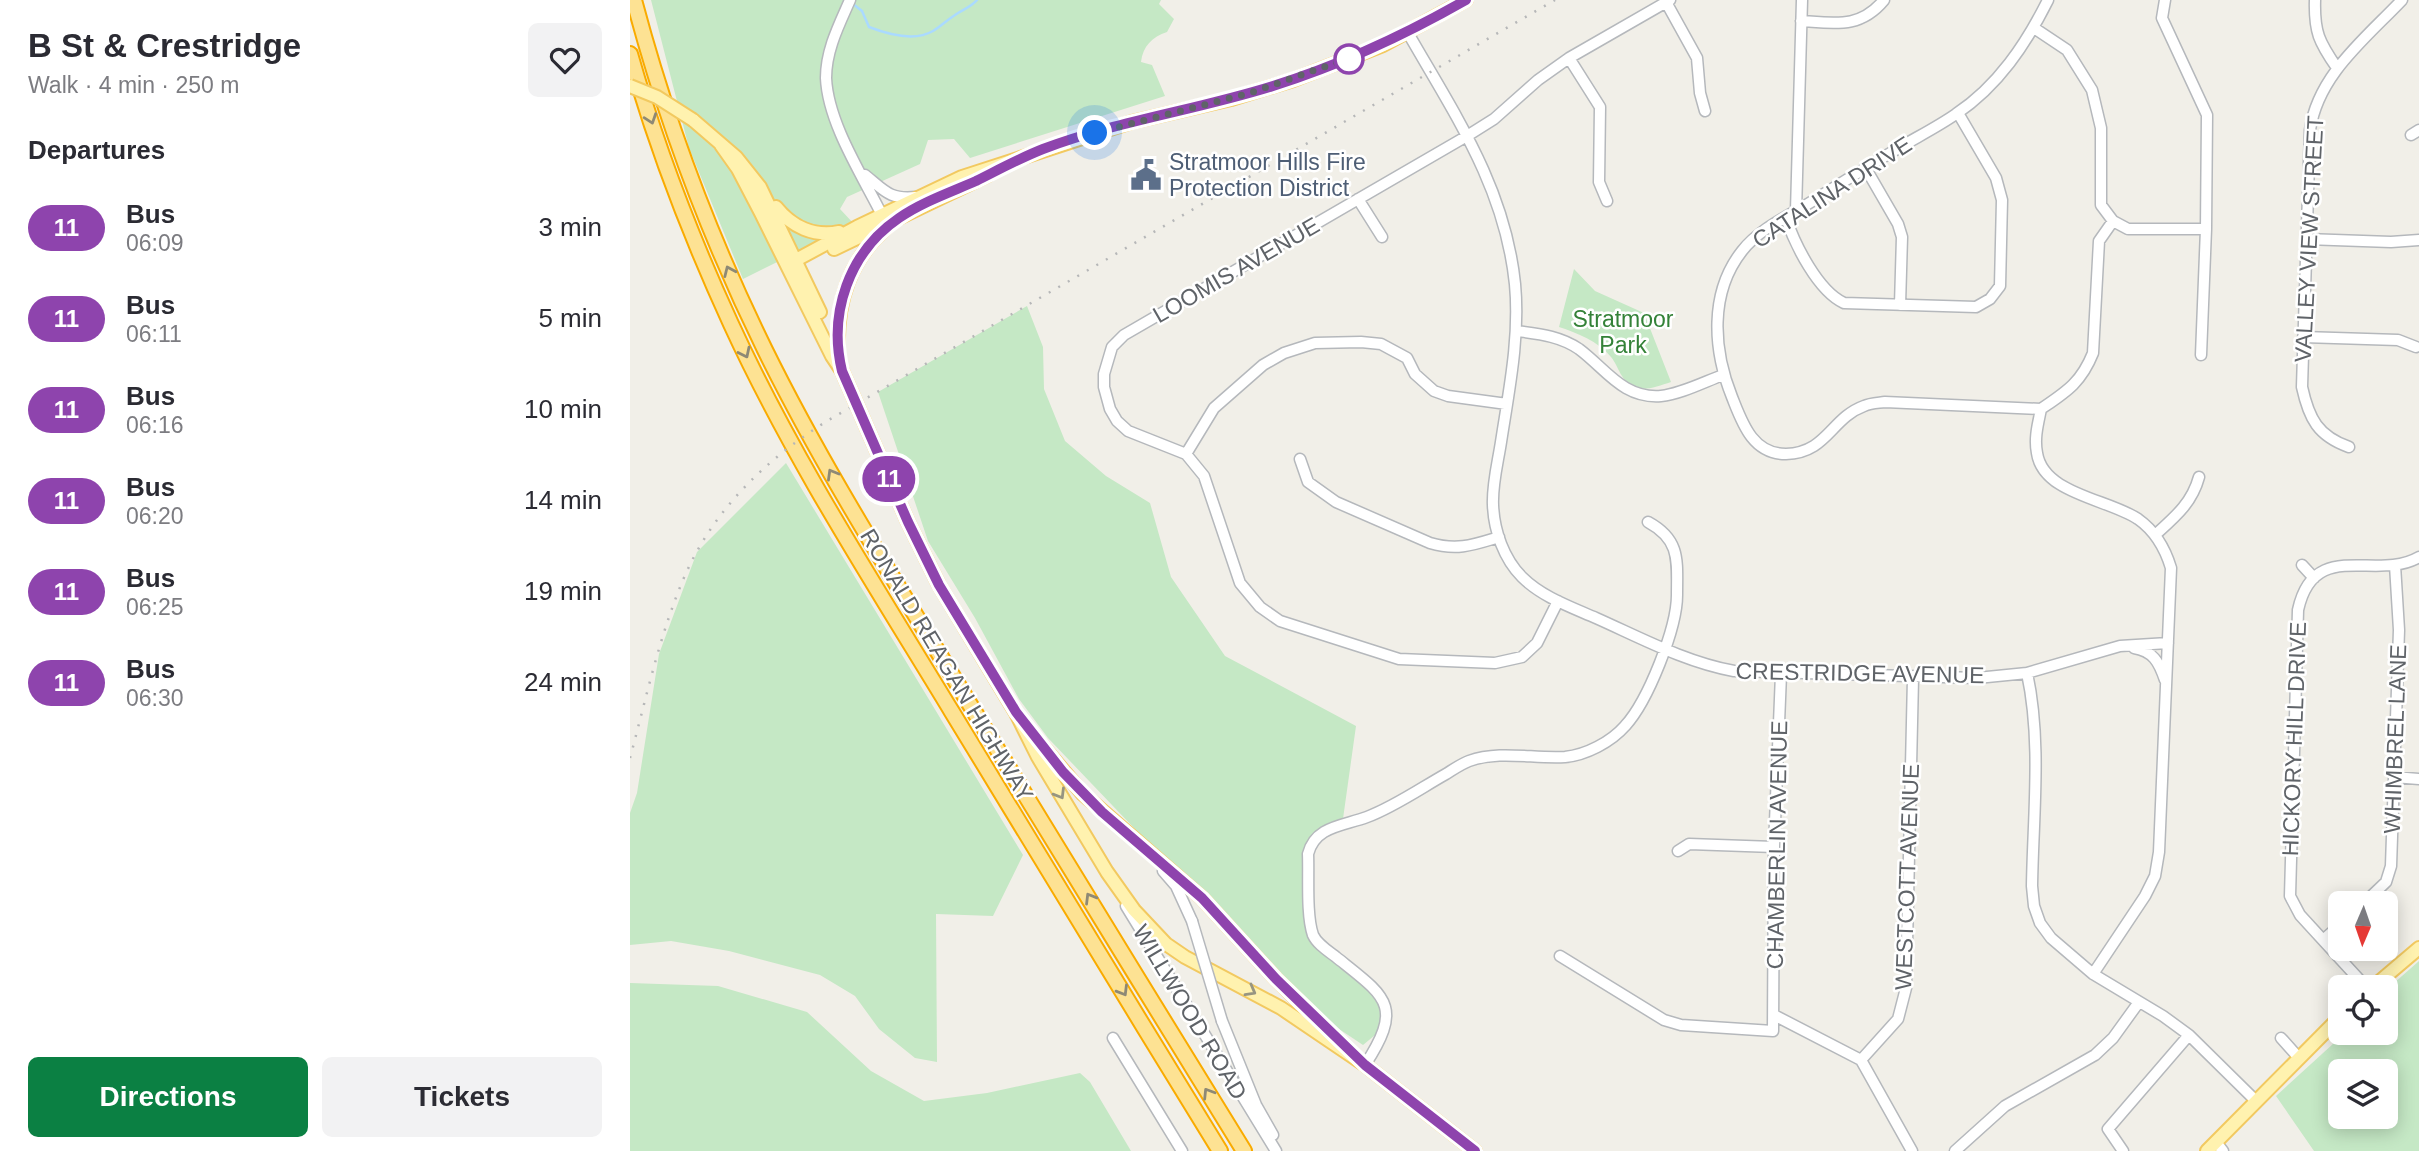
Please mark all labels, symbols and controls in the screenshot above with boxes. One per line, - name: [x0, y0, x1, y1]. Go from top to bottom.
- button: heart: [528, 23, 602, 97]
- text: B St & Crestridge: [28, 27, 301, 64]
- unlabelled marker: [1334, 44, 1364, 74]
- text: Walk · 4 min · 250 m: [28, 72, 239, 98]
- one-way arrow: [642, 113, 657, 125]
- your location: [1077, 115, 1112, 150]
- street label: VALLEY VIEW STREET: [2290, 115, 2328, 363]
- street label: CATALINA DRIVE: [1748, 131, 1916, 253]
- text: Departures: [28, 135, 165, 165]
- place label: Stratmoor Hills Fire Protection District: [1169, 149, 1366, 201]
- public building icon: Stratmoor Hills Fire Protection District: [1129, 158, 1163, 192]
- text: Bus: [126, 199, 175, 229]
- text: 3 min: [538, 212, 602, 242]
- street label: LOOMIS AVENUE: [1148, 212, 1324, 328]
- text: 11: [54, 214, 79, 241]
- text: 06:09: [126, 230, 184, 256]
- one-way arrow: [723, 266, 737, 278]
- text: Bus: [126, 290, 175, 320]
- text: 5 min: [538, 303, 602, 333]
- text: 11: [54, 305, 79, 332]
- park label: Stratmoor Park: [1573, 306, 1674, 358]
- text: 06:11: [126, 321, 182, 347]
- one-way arrow: [737, 346, 751, 358]
- text: Bus: [126, 381, 175, 411]
- text: 10 min: [524, 394, 602, 424]
- text: 11: [54, 396, 79, 423]
- text: 06:16: [126, 412, 184, 438]
- line badge: 11: [858, 456, 920, 502]
- text: 11: [876, 465, 902, 492]
- one-way arrow: [827, 468, 840, 481]
- text: Bus: [126, 472, 175, 502]
- text: 14 min: [524, 485, 602, 515]
- text: 11: [54, 487, 79, 514]
- text: 06:20: [126, 503, 184, 529]
- street label: RONALD REAGAN HIGHWAY: [855, 524, 1039, 806]
- text: Bus: [126, 563, 175, 593]
- text: 19 min: [524, 576, 602, 606]
- text: 11: [54, 578, 79, 605]
- text: 06:25: [126, 594, 184, 620]
- street label: HICKORY HILL DRIVE: [2277, 621, 2311, 857]
- street label: WHIMBREL LANE: [2379, 644, 2411, 834]
- text: Bus: [126, 654, 175, 684]
- street label: CRESTRIDGE AVENUE: [1735, 658, 1985, 688]
- text: 24 min: [524, 667, 602, 697]
- text: 11: [54, 669, 79, 696]
- text: 06:30: [126, 685, 184, 711]
- street label: CHAMBERLIN AVENUE: [1762, 720, 1792, 970]
- street label: WESTCOTT AVENUE: [1890, 763, 1924, 991]
- one-way arrow: [1052, 787, 1065, 800]
- north arrow: [2328, 891, 2398, 961]
- map controls: [2328, 891, 2398, 1129]
- one-way arrow: [1085, 893, 1098, 906]
- street label: WILLWOOD ROAD: [1128, 920, 1252, 1104]
- button: locate: [2328, 975, 2398, 1045]
- one-way arrow: [1244, 983, 1256, 996]
- one-way arrow: [1114, 984, 1127, 997]
- button: Directions: [28, 1057, 308, 1137]
- button: Tickets: [322, 1057, 602, 1137]
- button: layers: [2328, 1059, 2398, 1129]
- one-way arrow: [1203, 1087, 1216, 1100]

